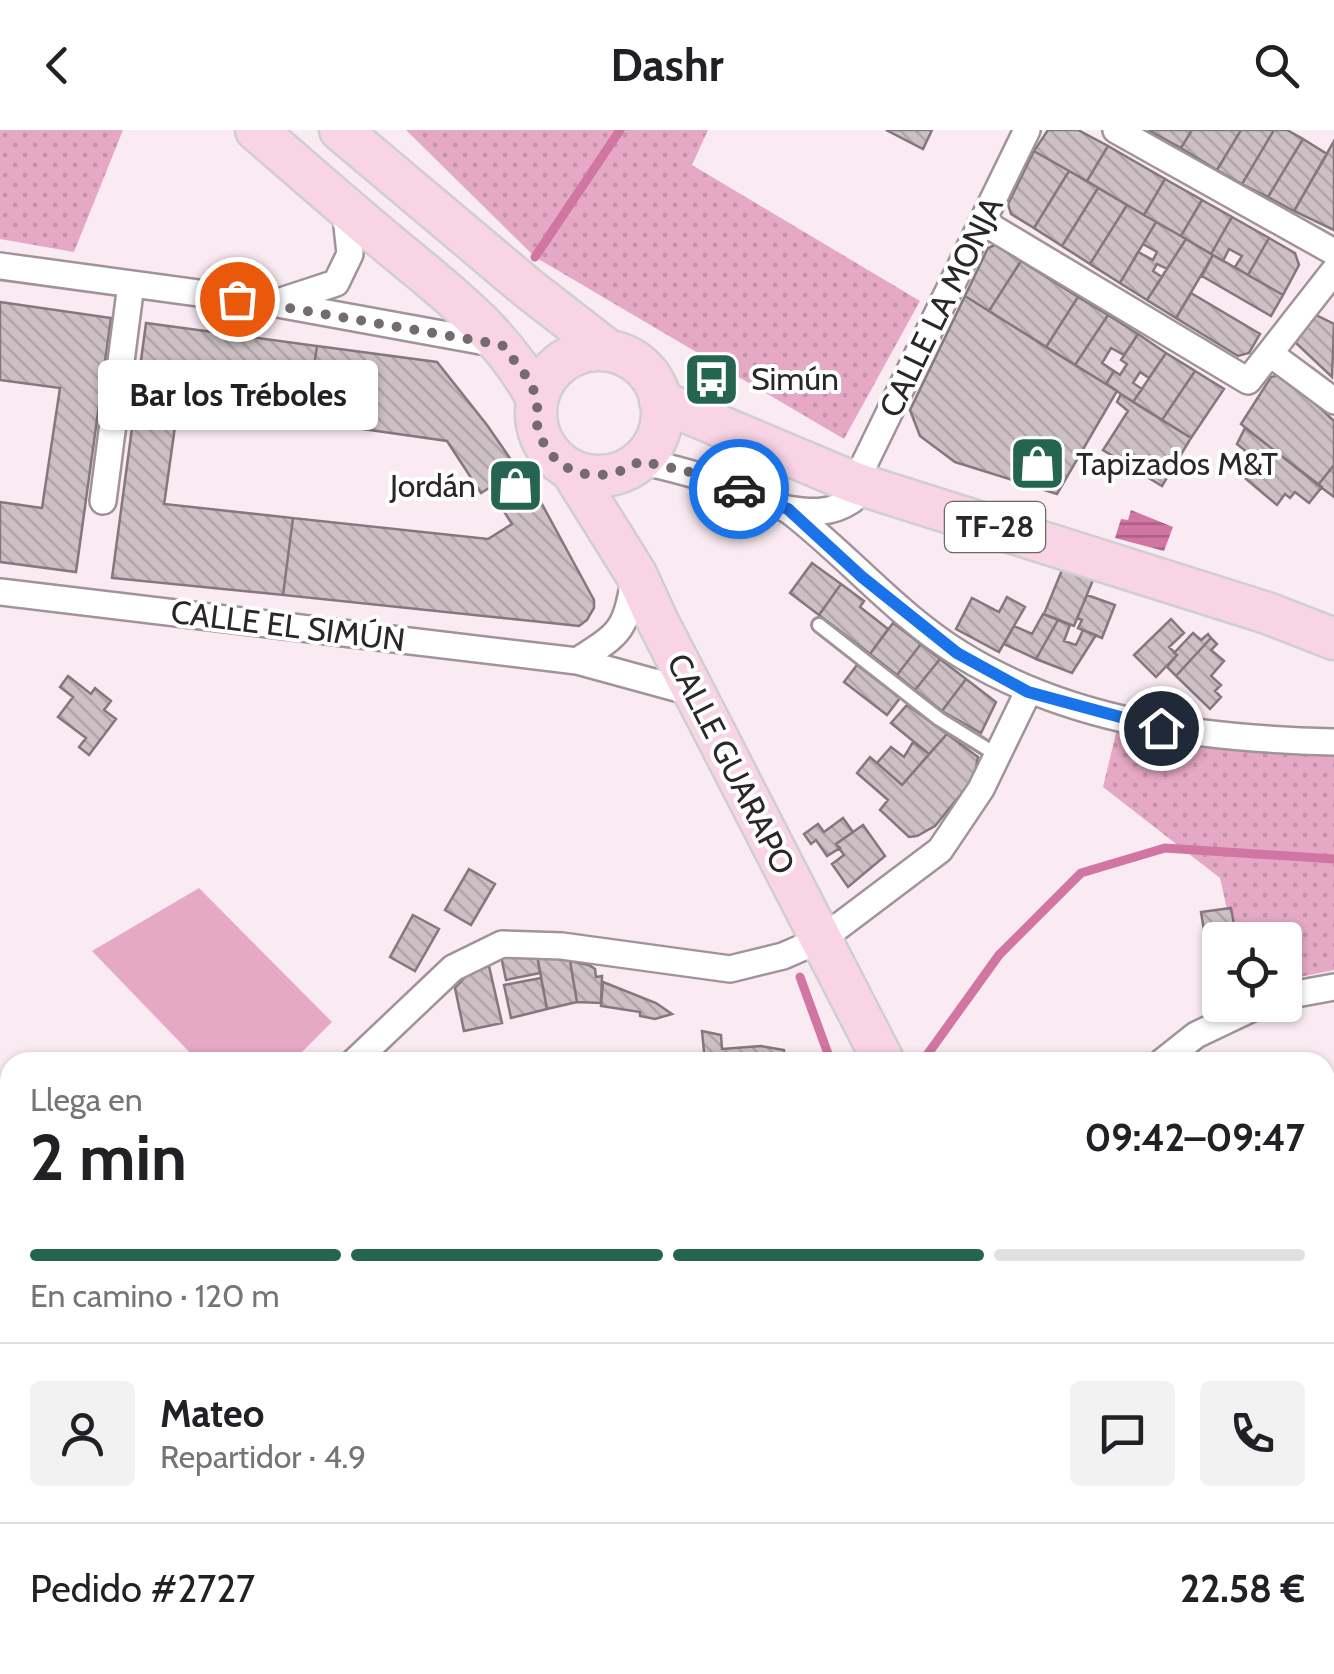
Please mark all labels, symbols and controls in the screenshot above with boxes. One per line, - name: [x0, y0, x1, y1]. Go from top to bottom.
- icon: back: [30, 38, 85, 93]
- text: Dashr: [610, 38, 724, 92]
- icon: search: [1249, 38, 1304, 93]
- street label: CALLE LA MONJA: [870, 190, 1011, 423]
- pin: [195, 257, 280, 342]
- icon: bag: [210, 272, 265, 327]
- bus stop icon: Simún: [682, 349, 742, 409]
- callout: Bar los Tréboles: [97, 359, 377, 429]
- place label: Simún: [751, 359, 839, 398]
- text: Bar los Tréboles: [129, 375, 347, 414]
- shop icon: Tapizados M&T: [1007, 434, 1067, 494]
- courier: [689, 439, 789, 539]
- place label: Tapizados M&T: [1076, 444, 1278, 483]
- shop icon: Jordán: [485, 456, 545, 516]
- icon: car: [712, 462, 767, 517]
- place label: Jordán: [389, 466, 476, 505]
- road number: TF-28: [945, 502, 1045, 552]
- street label: CALLE EL SIMÚN: [169, 592, 407, 659]
- street label: CALLE GUARAPO: [659, 647, 804, 881]
- pin: [1119, 686, 1204, 771]
- icon: home: [1134, 701, 1189, 756]
- map controls: [1202, 922, 1302, 1022]
- button: locate: [1202, 922, 1302, 1022]
- text: Llega en: [30, 1080, 143, 1119]
- text: 09:42–09:47: [1085, 1114, 1305, 1161]
- text: 2 min: [30, 1117, 187, 1196]
- text: En camino · 120 m: [30, 1276, 280, 1315]
- button: person: [30, 1381, 135, 1486]
- button: chat: [1070, 1381, 1175, 1486]
- button: phone: [1200, 1381, 1305, 1486]
- text: Mateo: [160, 1390, 264, 1437]
- text: Repartidor · 4.9: [160, 1437, 366, 1476]
- text: Pedido #2727: [30, 1565, 255, 1612]
- text: 22.58 €: [1180, 1565, 1305, 1612]

